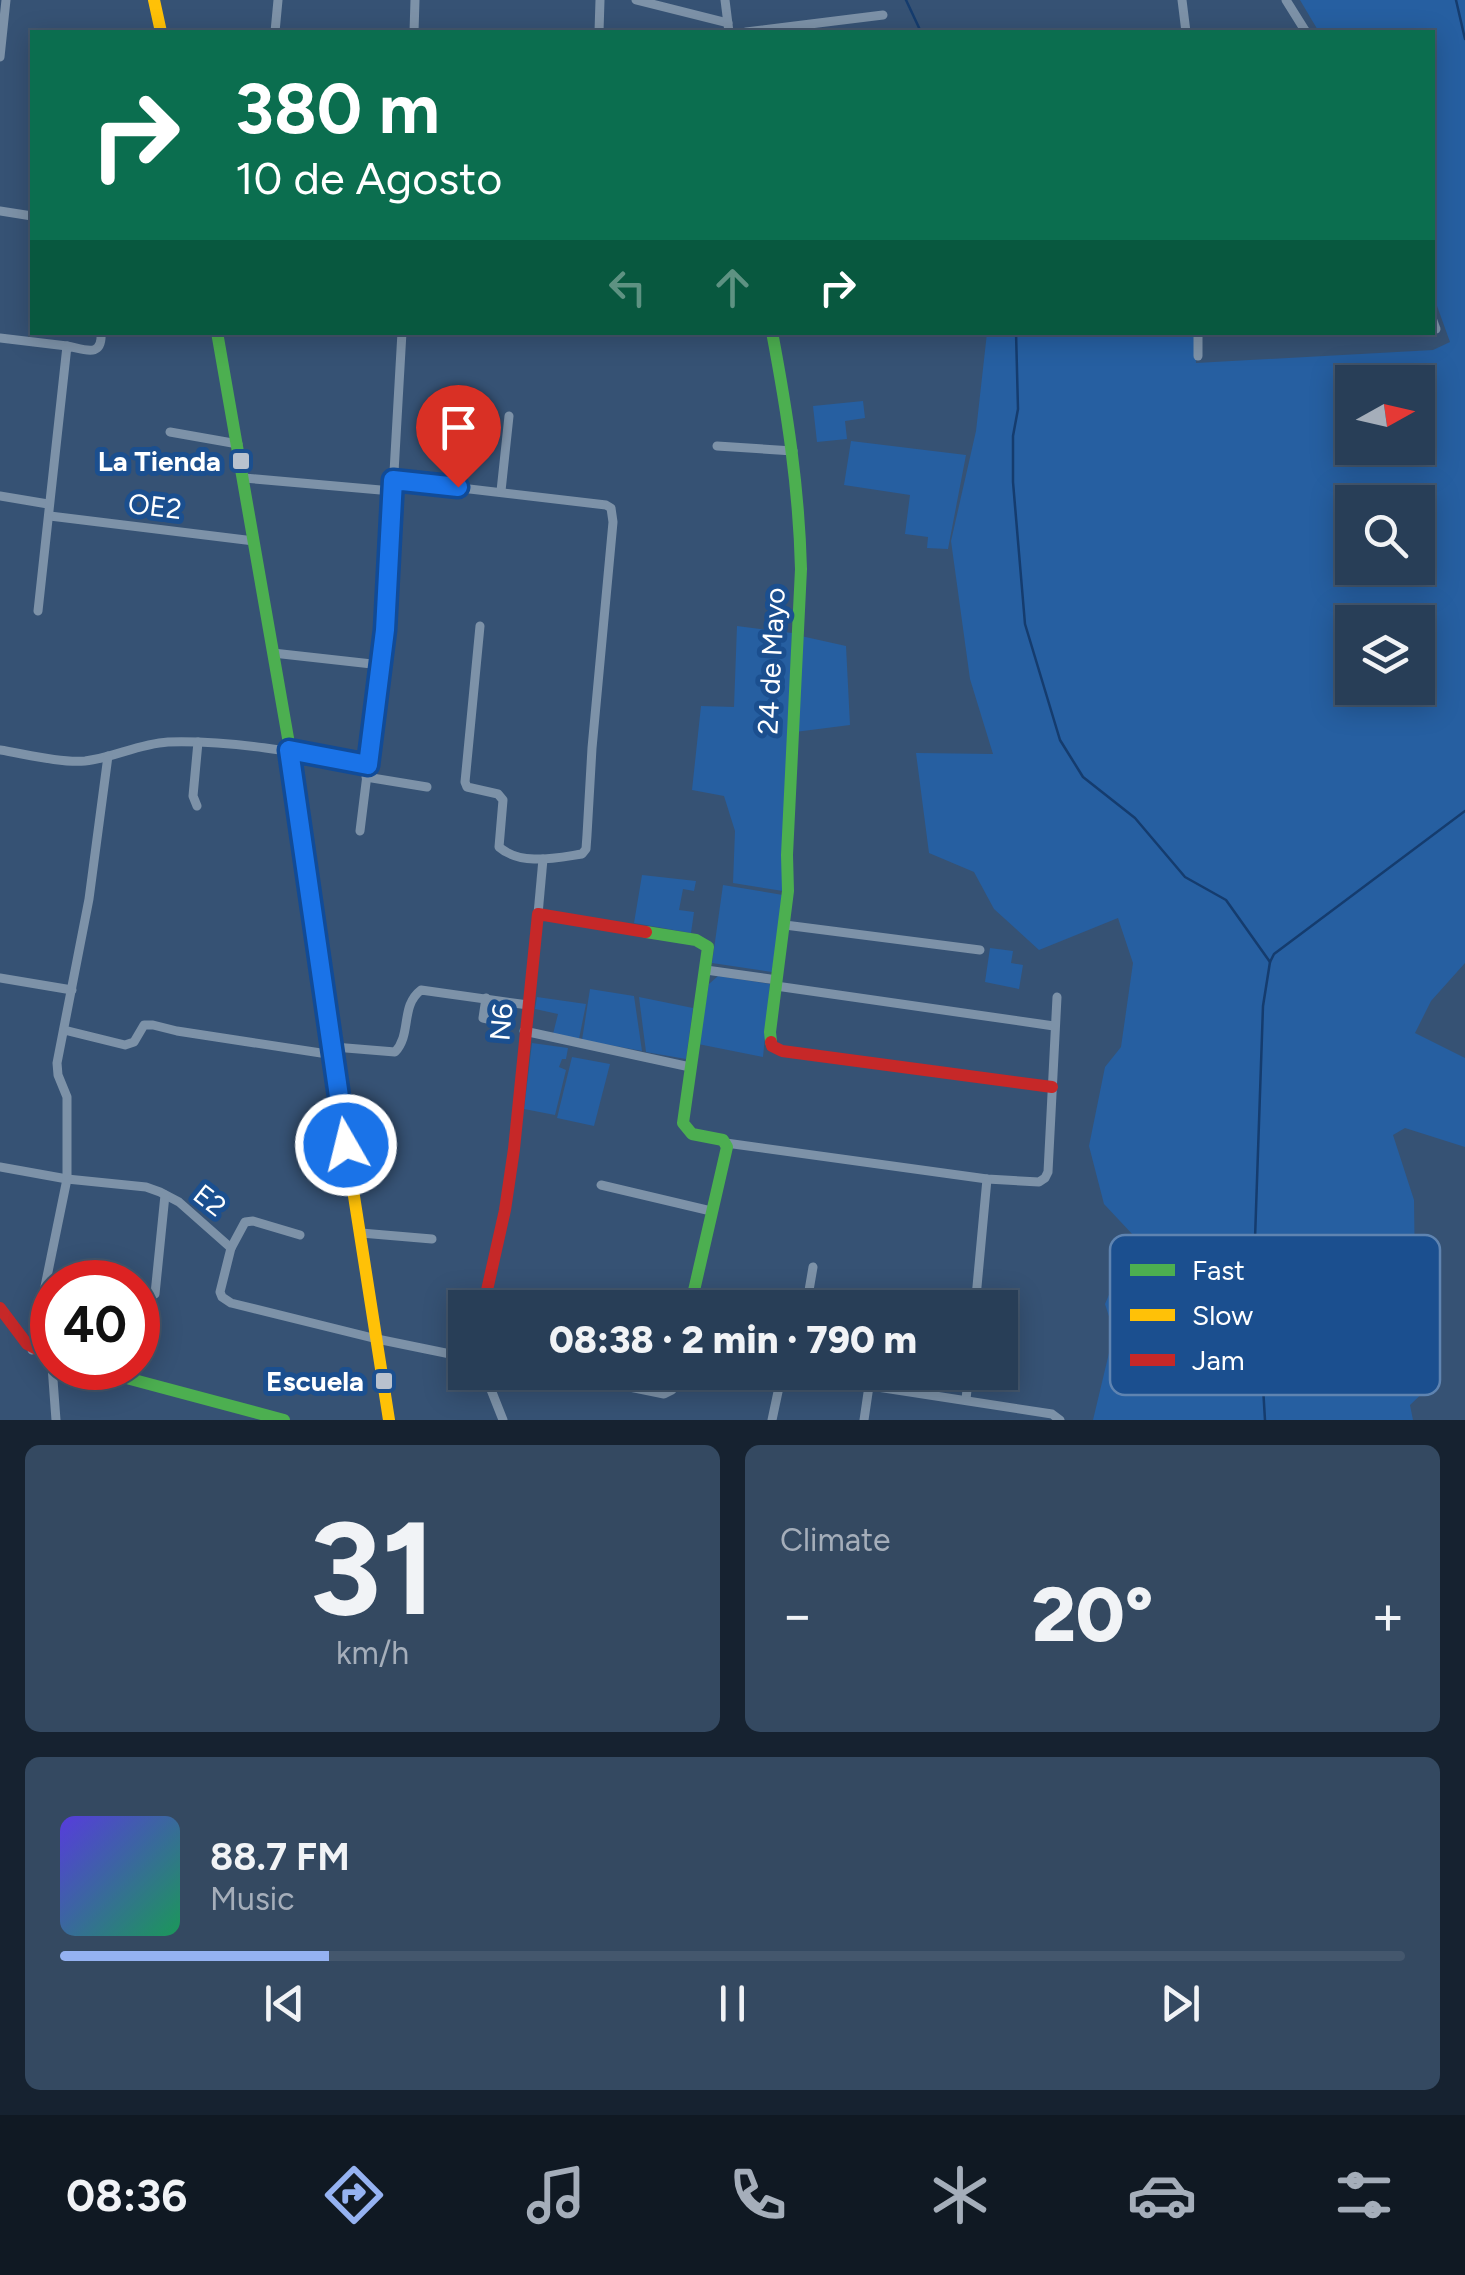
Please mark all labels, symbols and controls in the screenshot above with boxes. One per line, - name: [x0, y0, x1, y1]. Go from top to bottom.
- text: 380 m: [235, 66, 440, 151]
- icon: right: [70, 70, 200, 200]
- text: 10 de Agosto: [235, 151, 502, 205]
- icon: left: [600, 260, 655, 315]
- icon: ahead: [705, 260, 760, 315]
- icon: right: [810, 260, 865, 315]
- north arrow: [1335, 365, 1435, 465]
- map controls: [1335, 365, 1435, 705]
- pin: [416, 385, 501, 488]
- icon: arrive: [431, 400, 486, 455]
- place label: La Tienda: [98, 444, 221, 478]
- marker: La Tienda: [230, 450, 252, 472]
- button: search: [1335, 485, 1435, 585]
- street label: OE2: [126, 486, 184, 526]
- street label: 24 de Mayo: [750, 587, 792, 735]
- button: layers: [1335, 605, 1435, 705]
- street label: N6: [482, 1002, 520, 1042]
- position arrow: [294, 1093, 398, 1197]
- street label: E2: [187, 1177, 233, 1223]
- legend: [1110, 1235, 1440, 1395]
- text: Fast: [1192, 1253, 1245, 1287]
- speed limit sign: 40: [30, 1260, 160, 1390]
- text: Slow: [1192, 1298, 1253, 1332]
- text: 08:38 · 2 min · 790 m: [549, 1317, 917, 1363]
- text: Jam: [1192, 1343, 1245, 1377]
- place label: Escuela: [266, 1364, 364, 1398]
- marker: Escuela: [373, 1370, 395, 1392]
- text: 31: [309, 1491, 436, 1647]
- text: Climate: [780, 1521, 891, 1559]
- text: 20°: [1032, 1570, 1153, 1660]
- text: −: [780, 1582, 814, 1648]
- text: +: [1371, 1582, 1405, 1648]
- text: km/h: [336, 1634, 409, 1672]
- text: 88.7 FM: [210, 1834, 350, 1880]
- text: Music: [210, 1880, 295, 1918]
- icon: previous: [257, 1976, 312, 2031]
- icon: pause: [705, 1976, 760, 2031]
- icon: next: [1153, 1976, 1208, 2031]
- icon: directions: [319, 2160, 389, 2230]
- icon: music: [521, 2160, 591, 2230]
- icon: phone: [723, 2160, 793, 2230]
- icon: climate: [925, 2160, 995, 2230]
- icon: car: [1127, 2160, 1197, 2230]
- icon: filters: [1329, 2160, 1399, 2230]
- text: 08:36: [66, 2168, 187, 2222]

